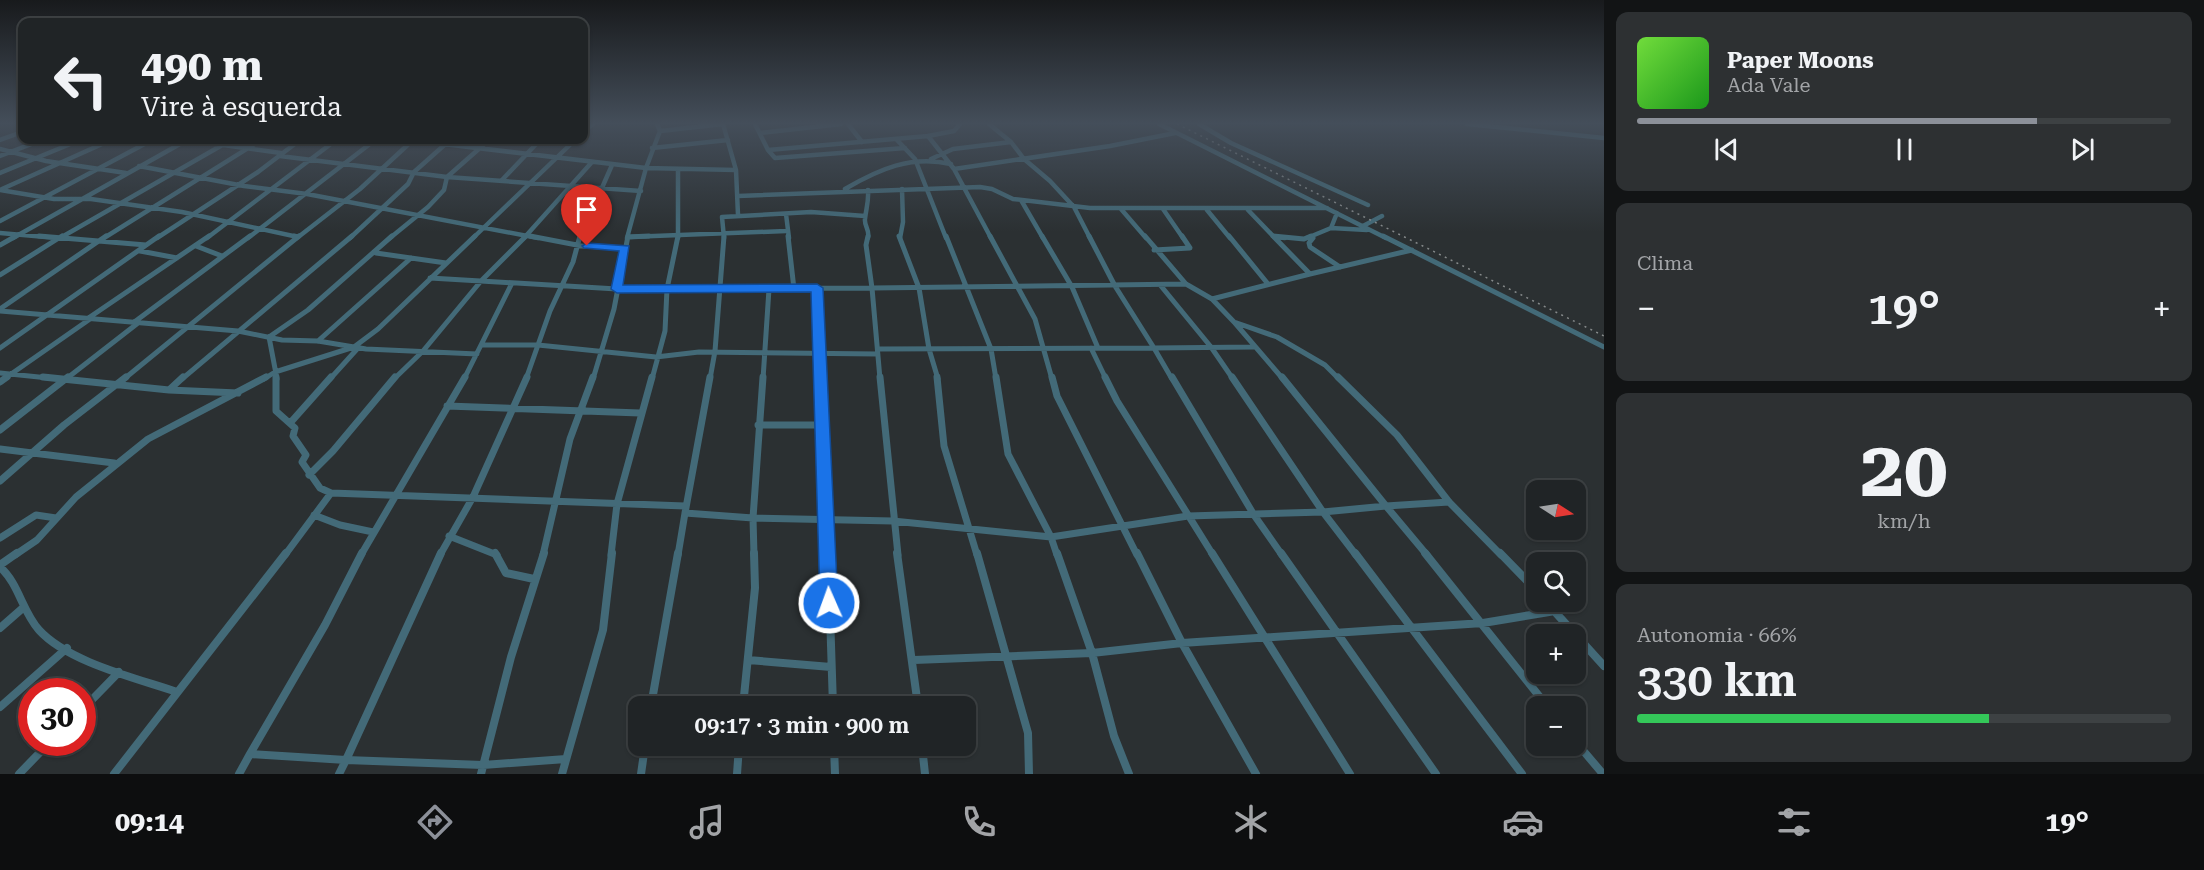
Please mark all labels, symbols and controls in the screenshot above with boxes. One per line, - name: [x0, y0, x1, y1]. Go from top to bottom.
- text: 490 m: [141, 41, 263, 90]
- icon: left: [42, 42, 120, 120]
- text: Paper Moons: [1727, 48, 1874, 73]
- text: Ada Vale: [1727, 73, 1810, 97]
- text: Vire à esquerda: [141, 91, 342, 123]
- icon: previous: [1710, 133, 1743, 166]
- icon: pause: [1888, 133, 1921, 166]
- icon: next: [2066, 133, 2099, 166]
- pin: [561, 184, 612, 246]
- icon: arrive: [570, 193, 603, 226]
- text: Clima: [1637, 251, 1693, 275]
- text: 19°: [1868, 282, 1940, 335]
- text: −: [1637, 289, 1655, 328]
- text: +: [2153, 289, 2171, 328]
- text: 20: [1860, 424, 1948, 515]
- north arrow: [1526, 480, 1586, 540]
- map controls: [1526, 480, 1586, 756]
- text: km/h: [1877, 509, 1931, 533]
- button: search: [1526, 552, 1586, 612]
- position arrow: [797, 571, 861, 635]
- text: Autonomia · 66%: [1637, 623, 1797, 647]
- button: +: [1526, 624, 1586, 684]
- text: 330 km: [1637, 654, 1797, 707]
- speed limit sign: 30: [18, 678, 96, 756]
- button: −: [1526, 696, 1586, 756]
- text: 09:17 · 3 min · 900 m: [695, 713, 909, 738]
- icon: directions: [414, 801, 456, 843]
- icon: music: [686, 801, 728, 843]
- icon: phone: [958, 801, 1000, 843]
- icon: climate: [1230, 801, 1272, 843]
- icon: car: [1502, 801, 1544, 843]
- icon: filters: [1773, 801, 1815, 843]
- text: 09:14: [115, 806, 184, 838]
- text: 19°: [2045, 806, 2089, 838]

